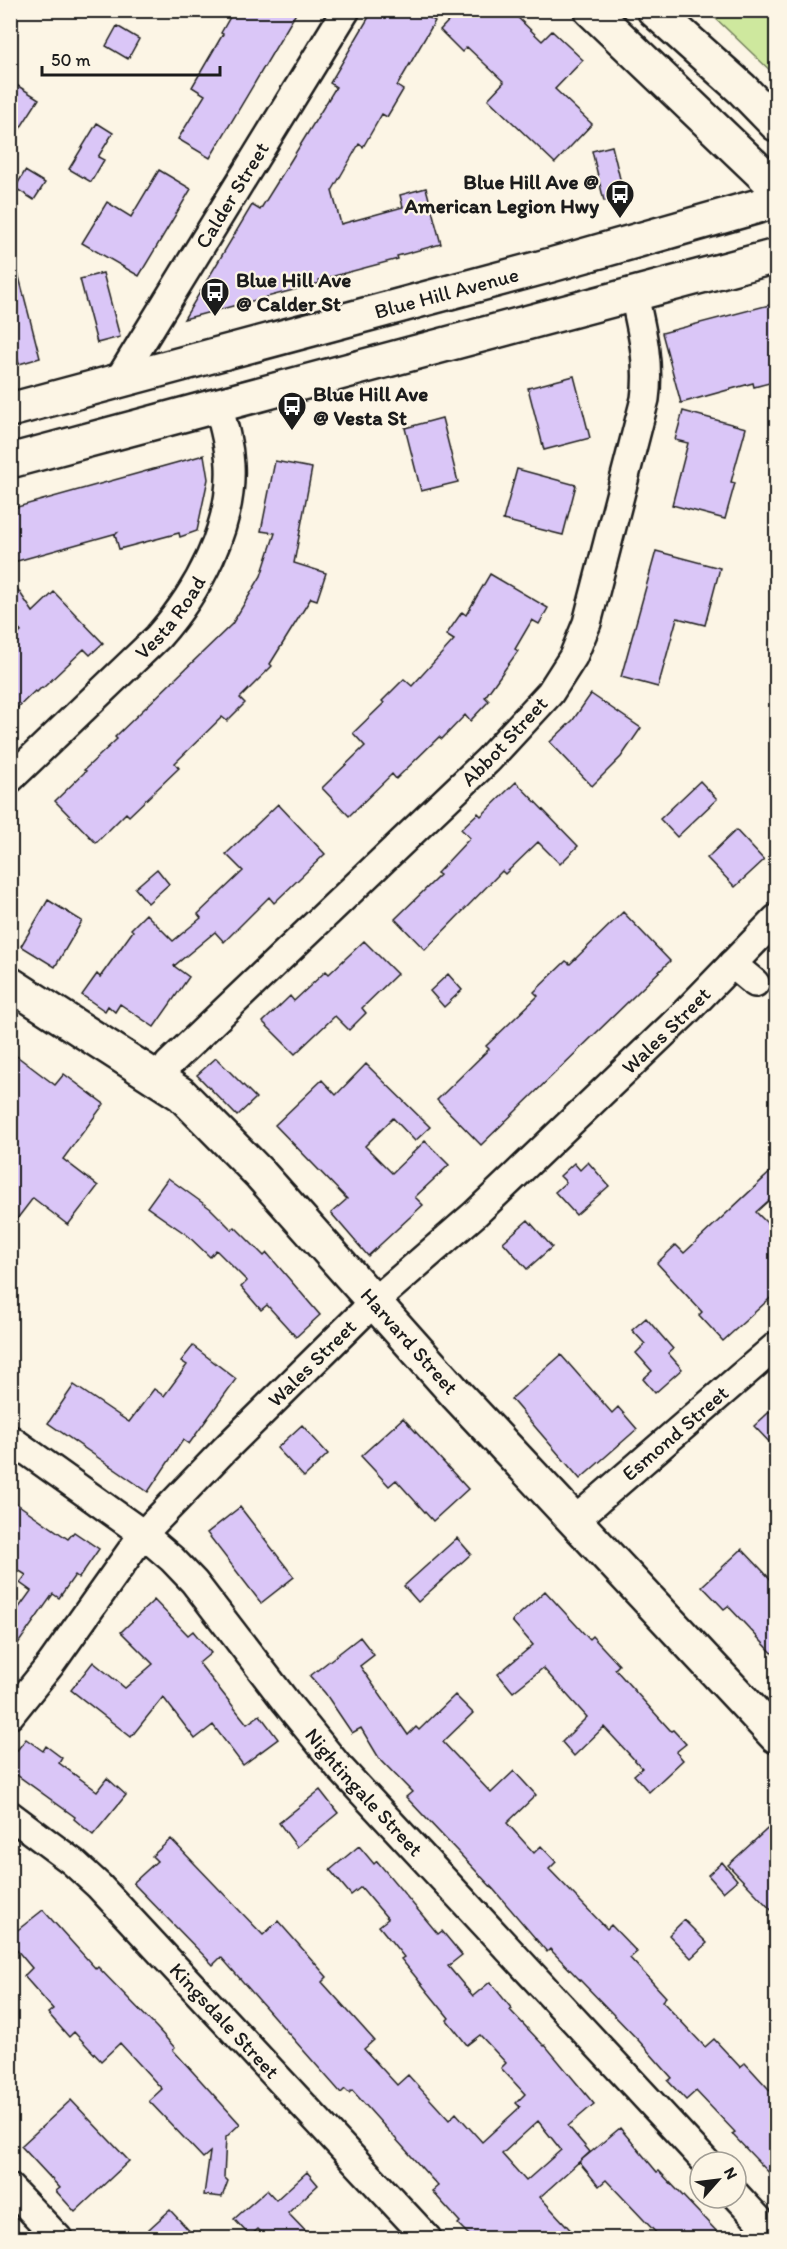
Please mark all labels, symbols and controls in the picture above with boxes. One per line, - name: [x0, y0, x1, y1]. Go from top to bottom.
- scale bar: [42, 39, 220, 77]
- text: 50 m: [51, 49, 91, 71]
- street label: Calder Street: [190, 137, 274, 253]
- place label: Blue Hill Ave @ American Legion Hwy: [404, 169, 599, 219]
- bus stop icon: Blue Hill Ave @ American Legion Hwy: [604, 178, 636, 220]
- street label: Blue Hill Avenue: [372, 261, 521, 324]
- place label: Blue Hill Ave @ Calder St: [236, 267, 351, 316]
- bus stop icon: Blue Hill Ave @ Calder St: [199, 276, 231, 318]
- place label: Blue Hill Ave @ Vesta St: [313, 381, 428, 430]
- bus stop icon: Blue Hill Ave @ Vesta St: [276, 390, 308, 432]
- street label: Vesta Road: [129, 571, 211, 664]
- street label: Abbot Street: [456, 691, 553, 791]
- street label: Wales Street: [616, 981, 716, 1079]
- street label: Harvard Street: [356, 1283, 464, 1400]
- street label: Wales Street: [262, 1314, 361, 1412]
- street label: Esmond Street: [617, 1380, 733, 1486]
- street label: Nightingale Street: [300, 1723, 429, 1861]
- street label: Kingsdale Street: [165, 1957, 285, 2084]
- north arrow: [688, 2150, 748, 2210]
- text: N: [720, 2164, 742, 2182]

